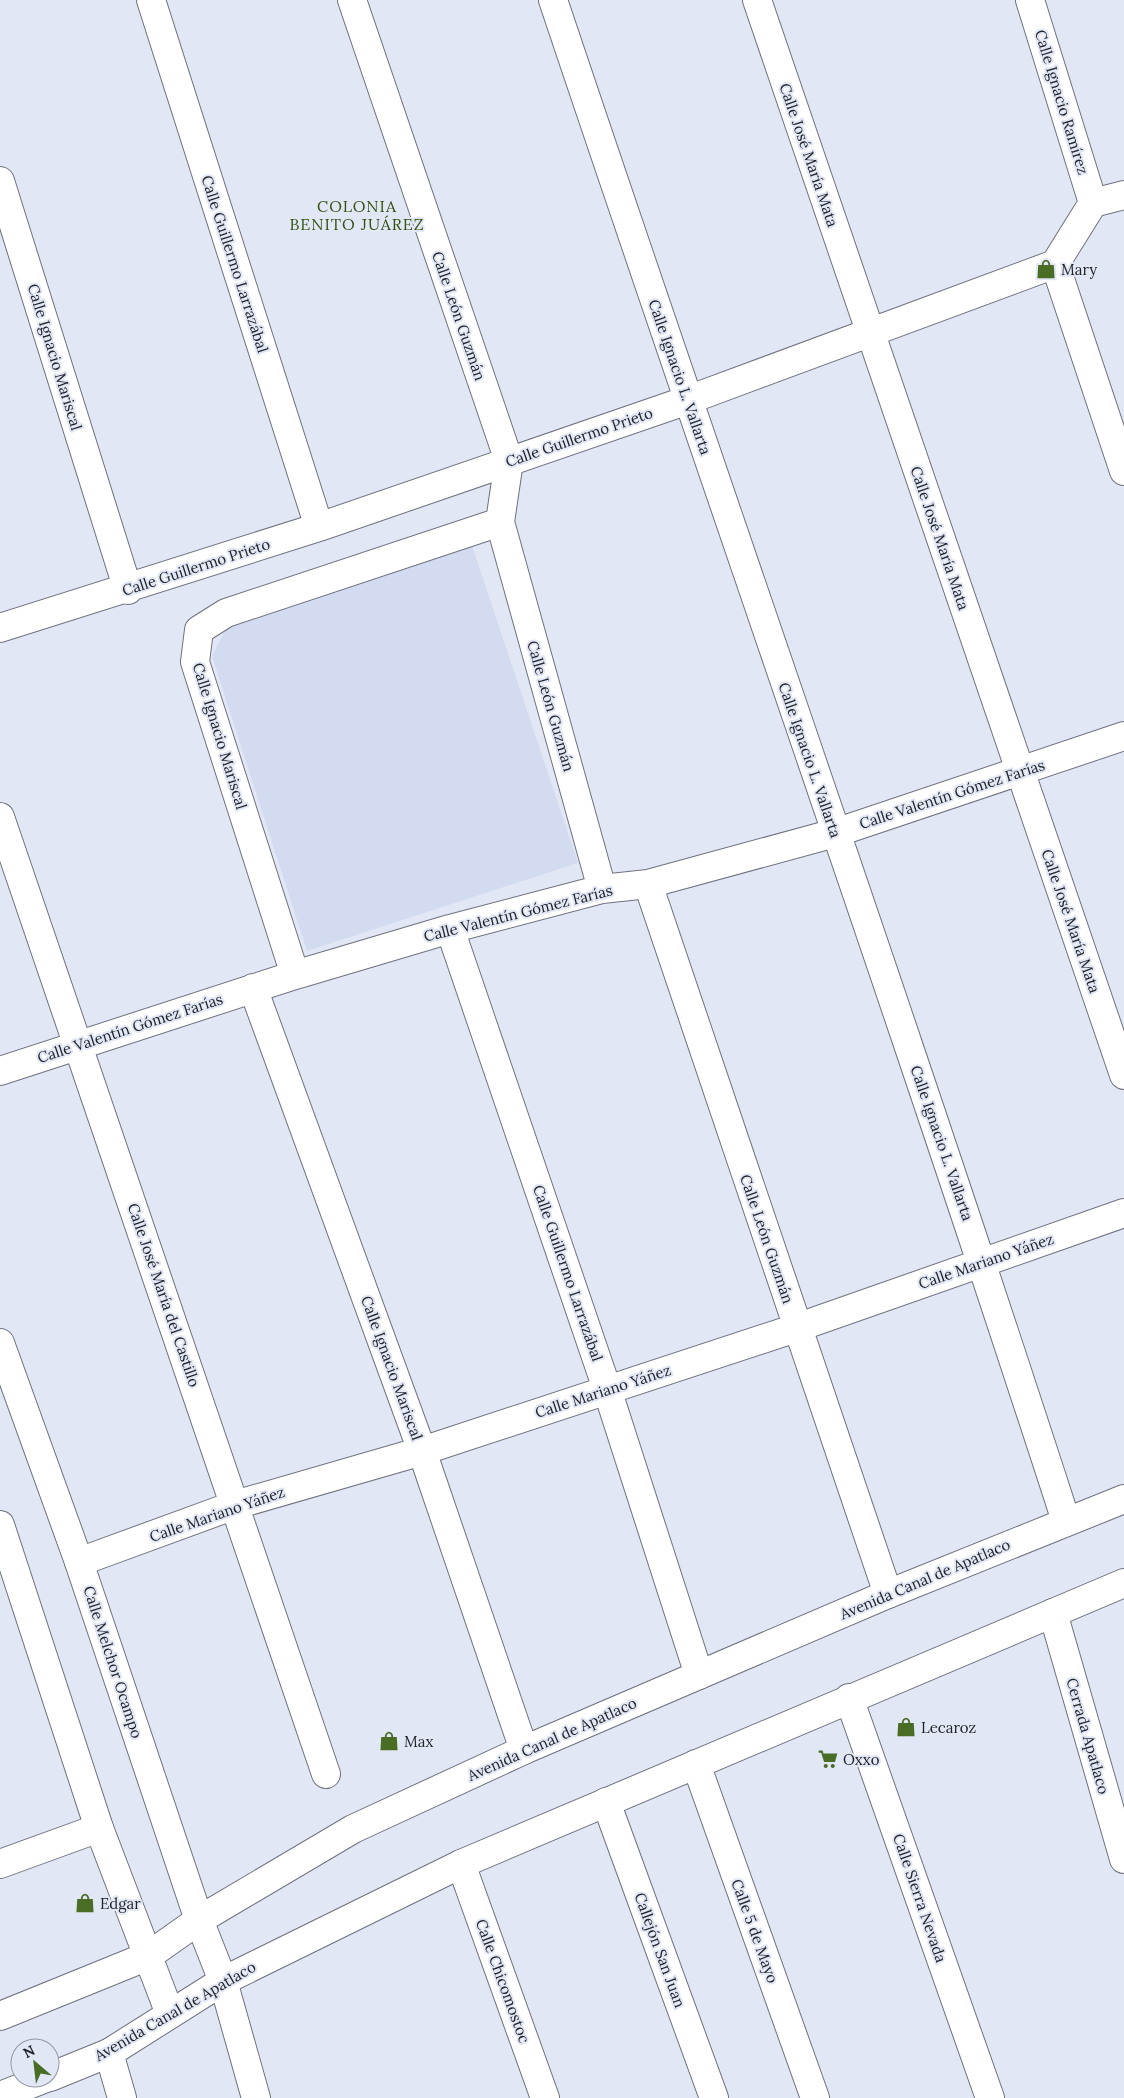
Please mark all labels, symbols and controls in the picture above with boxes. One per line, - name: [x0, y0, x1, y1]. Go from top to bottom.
- street label: Calle Ignacio Ramírez: [1031, 27, 1093, 177]
- street label: Calle José María Mata: [775, 81, 843, 230]
- street label: Calle Guillermo Larrazábal: [197, 173, 273, 355]
- district label: COLONIA BENITO JUÁREZ: [290, 196, 424, 234]
- street label: Calle León Guzmán: [428, 249, 490, 383]
- shop icon: Mary: [1035, 258, 1057, 280]
- place label: Mary: [1061, 260, 1097, 279]
- street label: Calle Ignacio Mariscal: [24, 281, 86, 433]
- street label: Calle Ignacio L. Vallarta: [645, 297, 716, 457]
- street label: Calle Guillermo Prieto: [503, 403, 655, 471]
- street label: Calle José María Mata: [906, 464, 974, 613]
- street label: Calle Guillermo Prieto: [120, 534, 273, 600]
- street label: Calle León Guzmán: [523, 638, 579, 774]
- street label: Calle Ignacio Mariscal: [189, 660, 251, 812]
- street label: Calle Ignacio L. Vallarta: [775, 680, 846, 840]
- street label: Calle Valentín Gómez Farías: [857, 755, 1047, 833]
- street label: Calle José María Mata: [1037, 847, 1105, 996]
- street label: Calle Valentín Gómez Farías: [422, 880, 614, 946]
- street label: Calle Valentín Gómez Farías: [35, 989, 225, 1067]
- street label: Calle Ignacio L. Vallarta: [907, 1063, 978, 1223]
- street label: Calle León Guzmán: [736, 1172, 798, 1306]
- street label: Calle Guillermo Larrazábal: [529, 1182, 607, 1364]
- street label: Calle José María del Castillo: [124, 1201, 204, 1390]
- street label: Calle Mariano Yáñez: [916, 1229, 1056, 1293]
- street label: Calle Ignacio Mariscal: [357, 1293, 427, 1443]
- street label: Calle Mariano Yáñez: [533, 1360, 673, 1422]
- street label: Calle Mariano Yáñez: [147, 1482, 287, 1546]
- street label: Avenida Canal de Apatlaco: [836, 1534, 1013, 1624]
- street label: Calle Melchor Ocampo: [79, 1583, 147, 1741]
- street label: Cerrada Apatlaco: [1062, 1676, 1114, 1797]
- street label: Avenida Canal de Apatlaco: [464, 1693, 640, 1785]
- shop icon: Lecaroz: [895, 1716, 917, 1738]
- place label: Lecaroz: [921, 1718, 976, 1737]
- shop icon: Max: [378, 1730, 400, 1752]
- place label: Max: [404, 1732, 434, 1751]
- supermarket icon: Oxxo: [817, 1748, 839, 1770]
- place label: Oxxo: [843, 1750, 880, 1769]
- street label: Calle Sierra Nevada: [889, 1831, 951, 1965]
- street label: Calle 5 de Mayo: [727, 1876, 783, 1986]
- street label: Callejón San Juan: [630, 1890, 690, 2010]
- shop icon: Edgar: [74, 1892, 96, 1914]
- place label: Edgar: [100, 1894, 141, 1913]
- street label: Calle Chicomostoc: [472, 1916, 534, 2046]
- street label: Avenida Canal de Apatlaco: [90, 1957, 259, 2066]
- north arrow: [10, 2038, 60, 2088]
- text: N: [20, 2041, 38, 2062]

